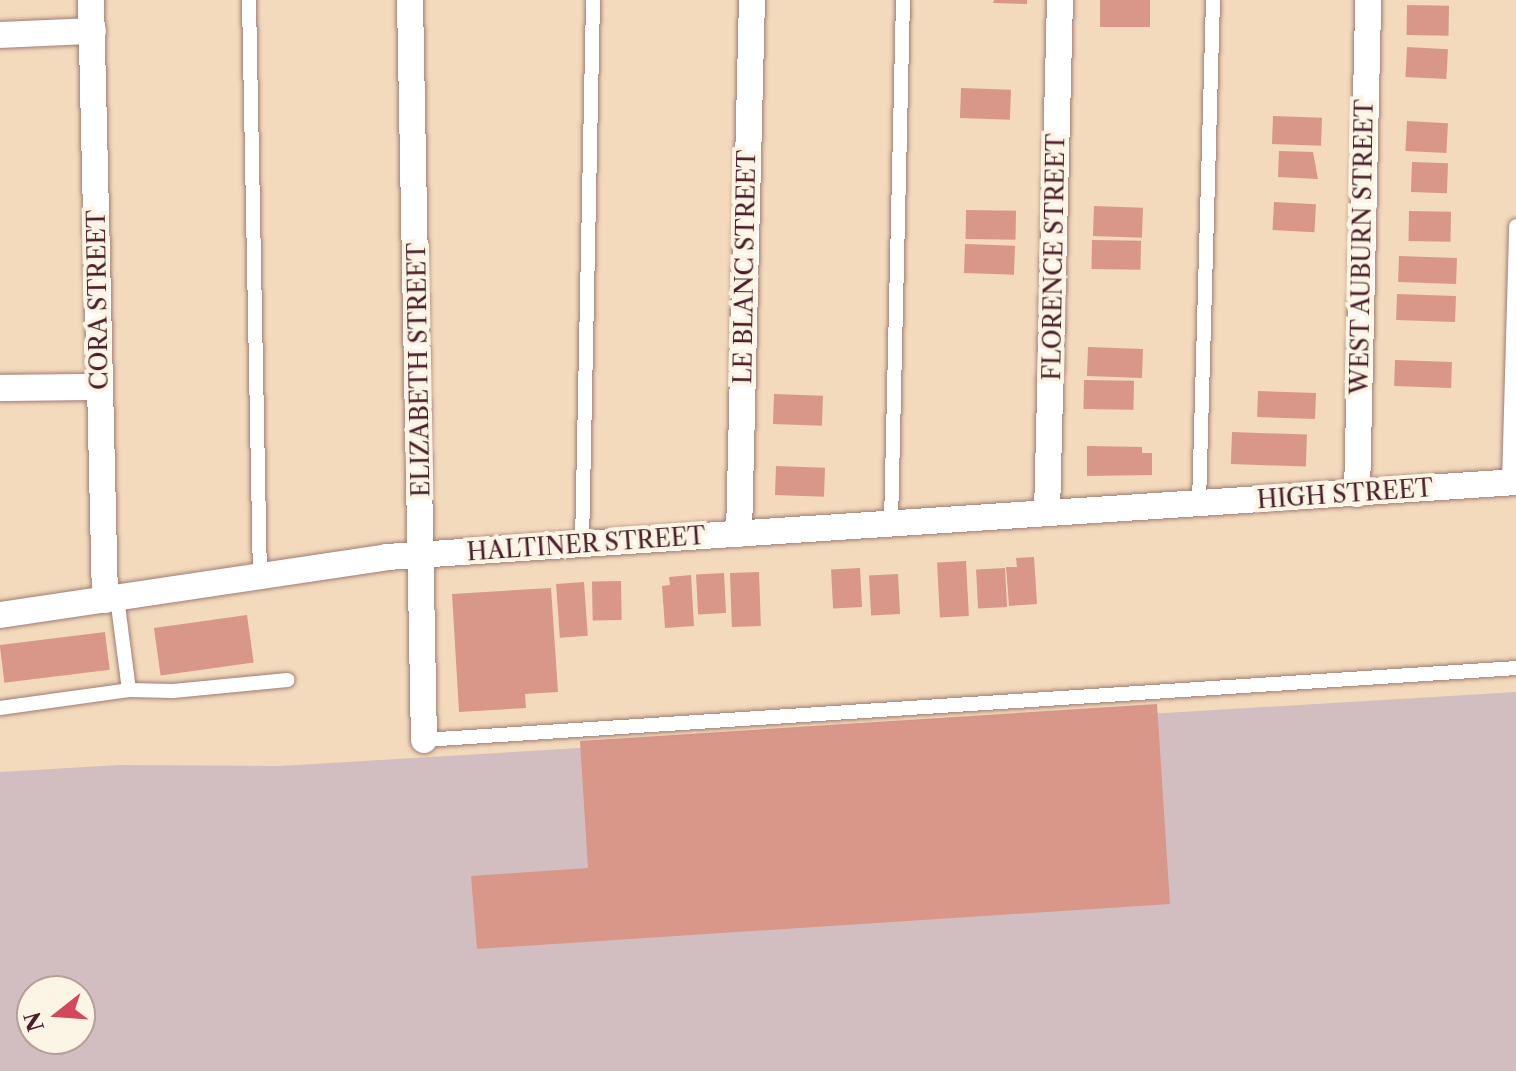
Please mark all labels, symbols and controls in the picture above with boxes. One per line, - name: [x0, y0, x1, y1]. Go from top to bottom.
- street label: WEST AUBURN STREET: [1345, 98, 1379, 396]
- street label: FLORENCE STREET: [1037, 133, 1071, 381]
- street label: LE BLANC STREET: [729, 150, 761, 384]
- street label: CORA STREET: [82, 209, 114, 391]
- street label: ELIZABETH STREET: [402, 243, 436, 497]
- street label: HIGH STREET: [1256, 473, 1434, 515]
- street label: HALTINER STREET: [465, 521, 707, 567]
- north arrow: [16, 975, 96, 1055]
- text: N: [19, 1008, 50, 1035]

